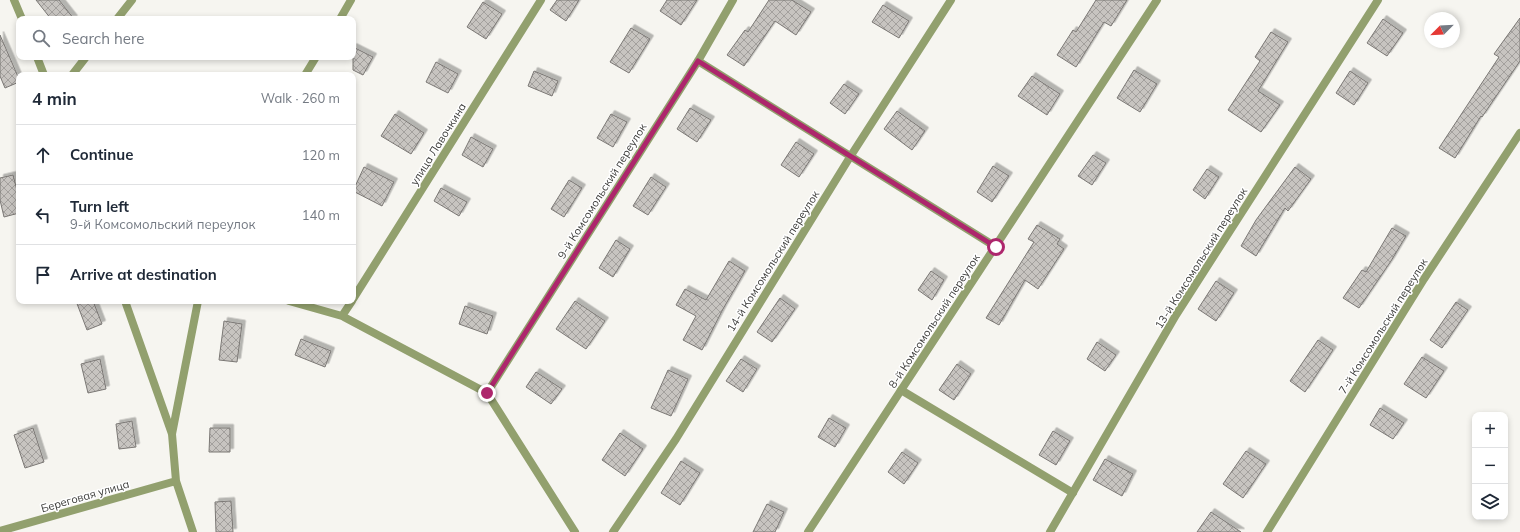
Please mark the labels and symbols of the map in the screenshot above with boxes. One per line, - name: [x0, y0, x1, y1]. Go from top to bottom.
- north arrow: [1424, 12, 1460, 48]
- street label: улица Лавочкина: [407, 100, 469, 188]
- street label: 9-й Комсомольский переулок: [554, 121, 650, 261]
- street label: 13-й Комсомольский переулок: [1152, 185, 1250, 331]
- street label: 14-й Комсомольский переулок: [724, 188, 822, 334]
- route start: [987, 238, 1005, 256]
- street label: 8-й Комсомольский переулок: [885, 251, 983, 391]
- street label: 7-й Комсомольский переулок: [1335, 256, 1431, 396]
- route end: [478, 384, 496, 402]
- street label: Береговая улица: [39, 477, 131, 515]

